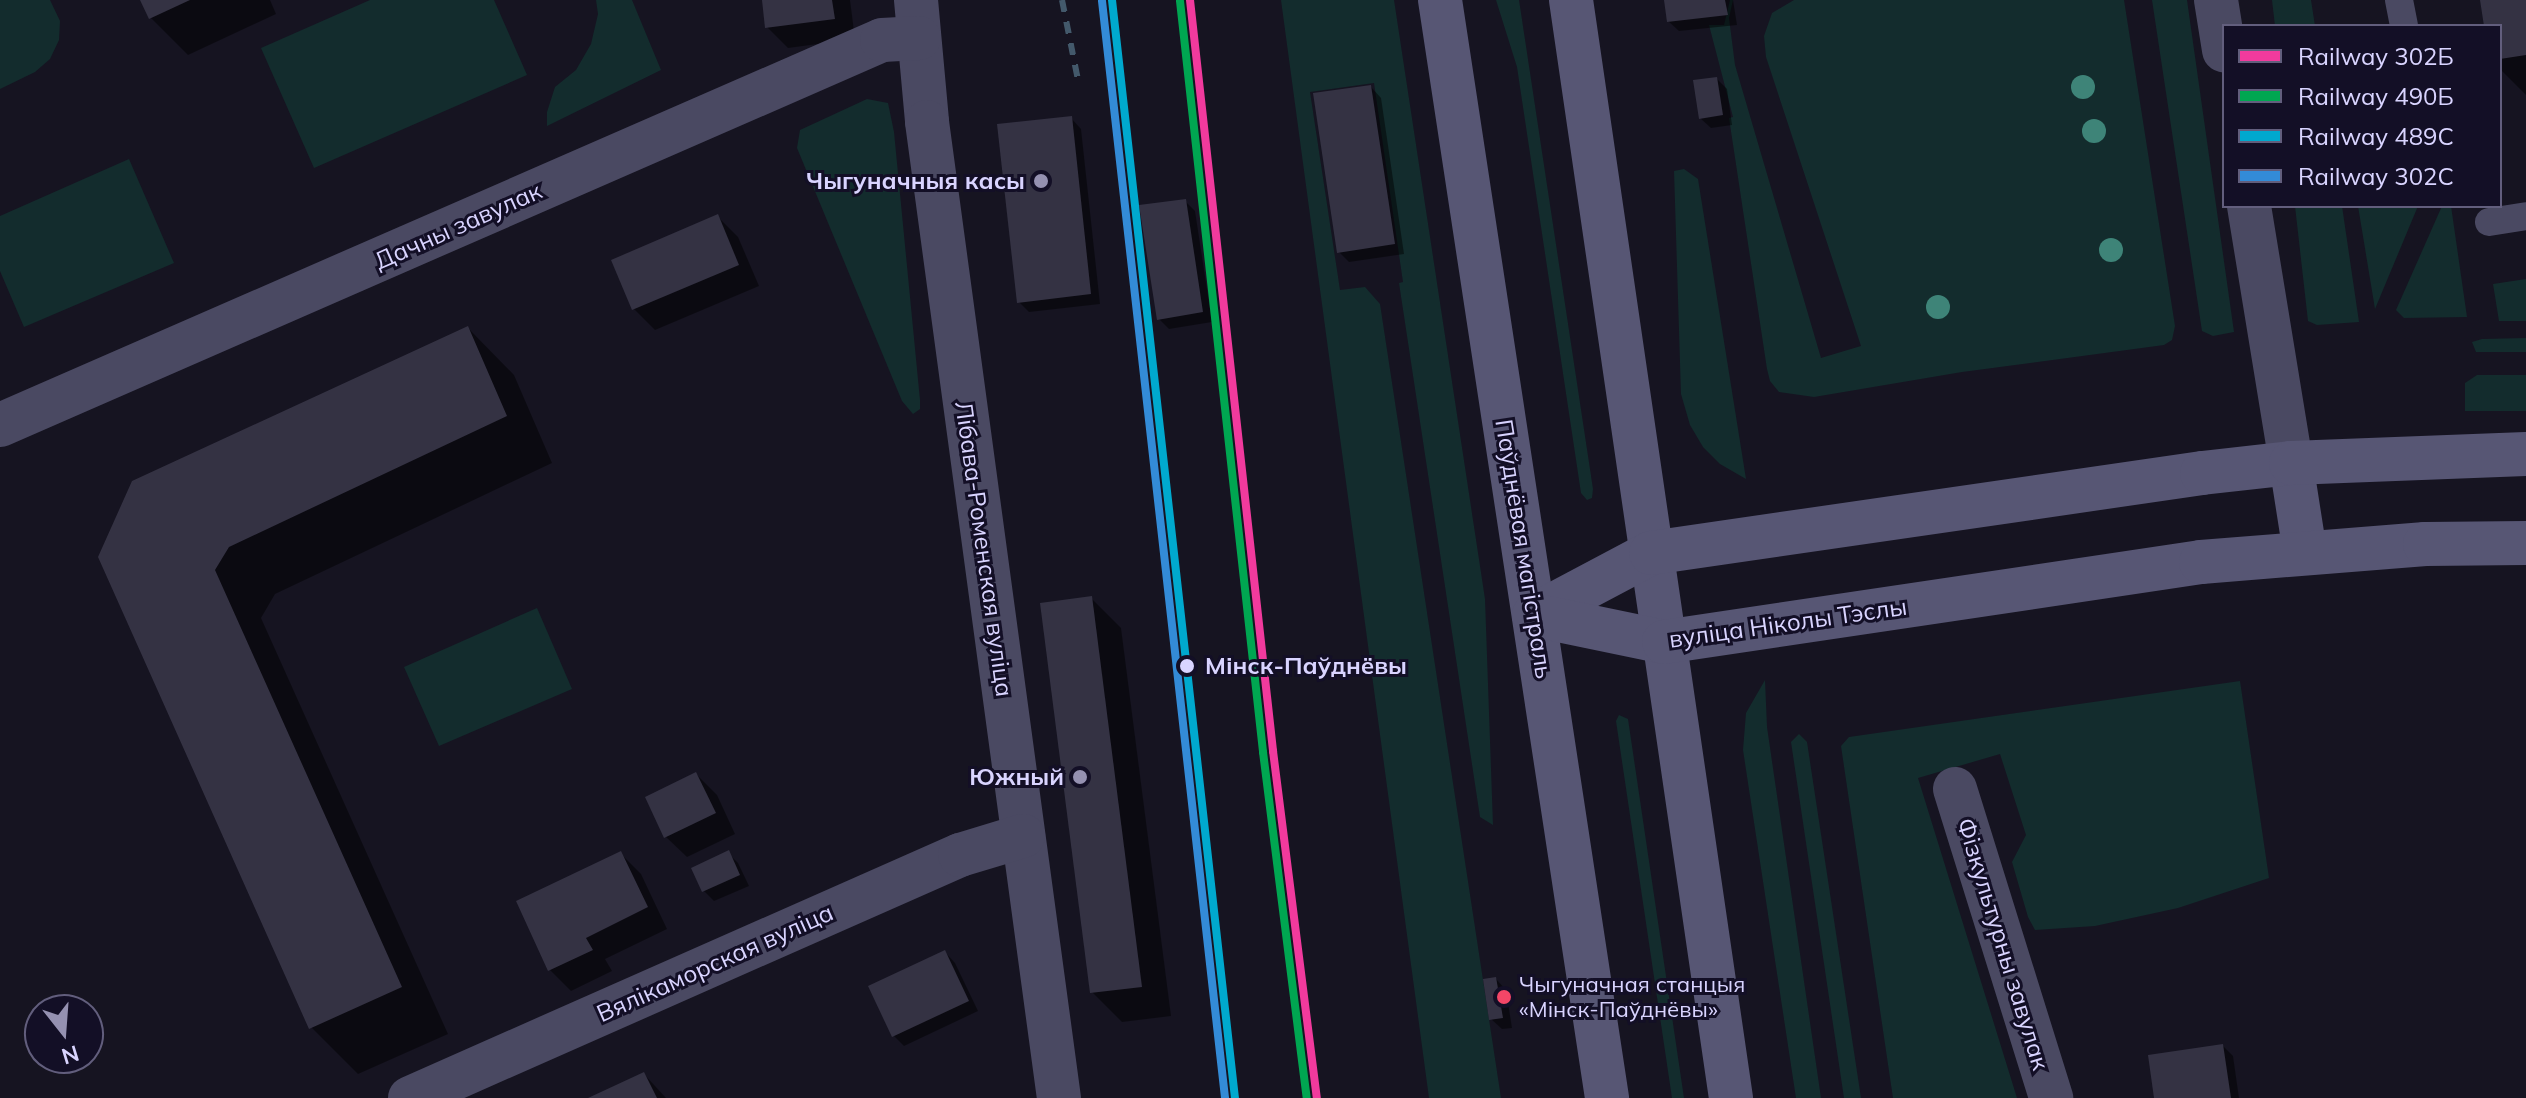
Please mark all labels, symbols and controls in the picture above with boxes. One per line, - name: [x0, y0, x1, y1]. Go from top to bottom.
- legend: [2222, 24, 2502, 208]
- text: Railway 302Б: [2298, 41, 2454, 71]
- text: Railway 490Б: [2298, 81, 2454, 111]
- text: Railway 489С: [2298, 121, 2454, 151]
- text: Railway 302С: [2298, 161, 2454, 191]
- place label: Чыгуначныя касы: [806, 167, 1025, 195]
- marker: Чыгуначныя касы: [1032, 172, 1050, 190]
- street label: Дачны завулак: [370, 176, 546, 276]
- street label: Лібава-Роменская вуліца: [949, 399, 1019, 699]
- street label: Паўднёвая магістраль: [1489, 417, 1559, 681]
- street label: вуліца Ніколы Тэслы: [1667, 592, 1909, 654]
- place label: Мінск-Паўднёвы: [1205, 652, 1407, 680]
- marker: Мінск-Паўднёвы: [1176, 655, 1198, 677]
- place label: Южный: [969, 763, 1064, 791]
- marker: Южный: [1071, 768, 1089, 786]
- street label: Фізкультурны завулак: [1951, 815, 2055, 1073]
- street label: Вялікаморская вуліца: [592, 898, 838, 1028]
- place label: Чыгуначная станцыя «Мінск-Паўднёвы»: [1519, 971, 1745, 1022]
- marker: Чыгуначная станцыя «Мінск-Паўднёвы»: [1496, 989, 1512, 1005]
- north arrow: [24, 994, 104, 1074]
- text: N: [58, 1039, 82, 1071]

